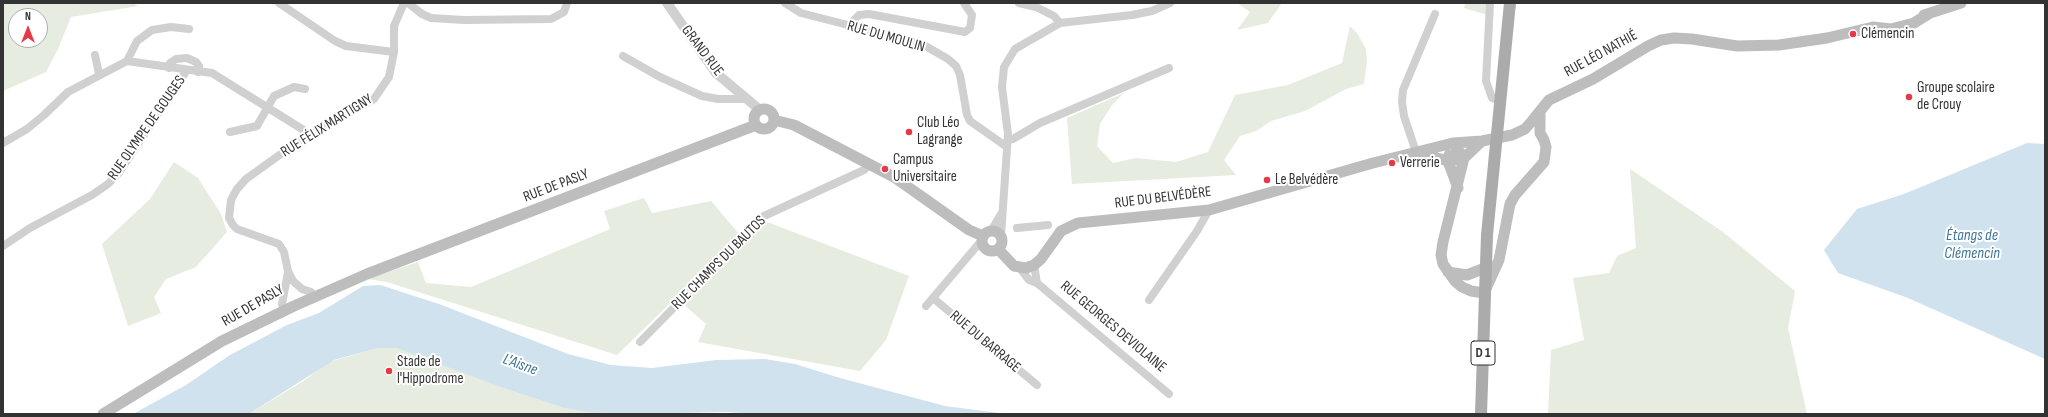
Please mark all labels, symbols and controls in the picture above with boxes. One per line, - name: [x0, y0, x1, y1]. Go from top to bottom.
- north arrow: [8, 8, 48, 48]
- text: N: [25, 10, 31, 23]
- street label: RUE DU MOULIN: [845, 17, 927, 57]
- street label: GRAND RUE: [677, 22, 727, 80]
- place label: Clémencin: [1861, 25, 1914, 43]
- street label: RUE LÉO NATHIÉ: [1561, 27, 1641, 81]
- marker: Clémencin: [1848, 29, 1858, 39]
- street label: RUE OLYMPE DE GOUGES: [104, 72, 190, 184]
- place label: Groupe scolaire de Crouy: [1917, 79, 1995, 114]
- street label: RUE FÉLIX MARTIGNY: [278, 91, 376, 161]
- marker: Groupe scolaire de Crouy: [1904, 92, 1914, 102]
- place label: Club Léo Lagrange: [917, 114, 963, 149]
- marker: Club Léo Lagrange: [904, 127, 914, 137]
- place label: Campus Universitaire: [893, 151, 957, 186]
- place label: Verrerie: [1400, 154, 1440, 172]
- marker: Verrerie: [1387, 158, 1397, 168]
- marker: Campus Universitaire: [880, 164, 890, 174]
- street label: RUE DE PASLY: [521, 165, 591, 207]
- place label: Le Belvédère: [1275, 171, 1338, 189]
- marker: Le Belvédère: [1262, 175, 1272, 185]
- street label: RUE DU BELVÉDÈRE: [1114, 183, 1212, 213]
- street label: RUE CHAMPS DU BAUTOS: [668, 212, 770, 314]
- water label: Étangs de Clémencin: [1944, 226, 2000, 264]
- street label: RUE GEORGES DEVIOLAINE: [1056, 277, 1170, 377]
- street label: RUE DE PASLY: [219, 281, 287, 331]
- street label: RUE DU BARRAGE: [946, 307, 1024, 377]
- road number: D 1: [1471, 341, 1495, 365]
- water label: L'Aisne: [500, 350, 540, 380]
- place label: Stade de l'Hippodrome: [397, 353, 463, 388]
- marker: Stade de l'Hippodrome: [384, 366, 394, 376]

